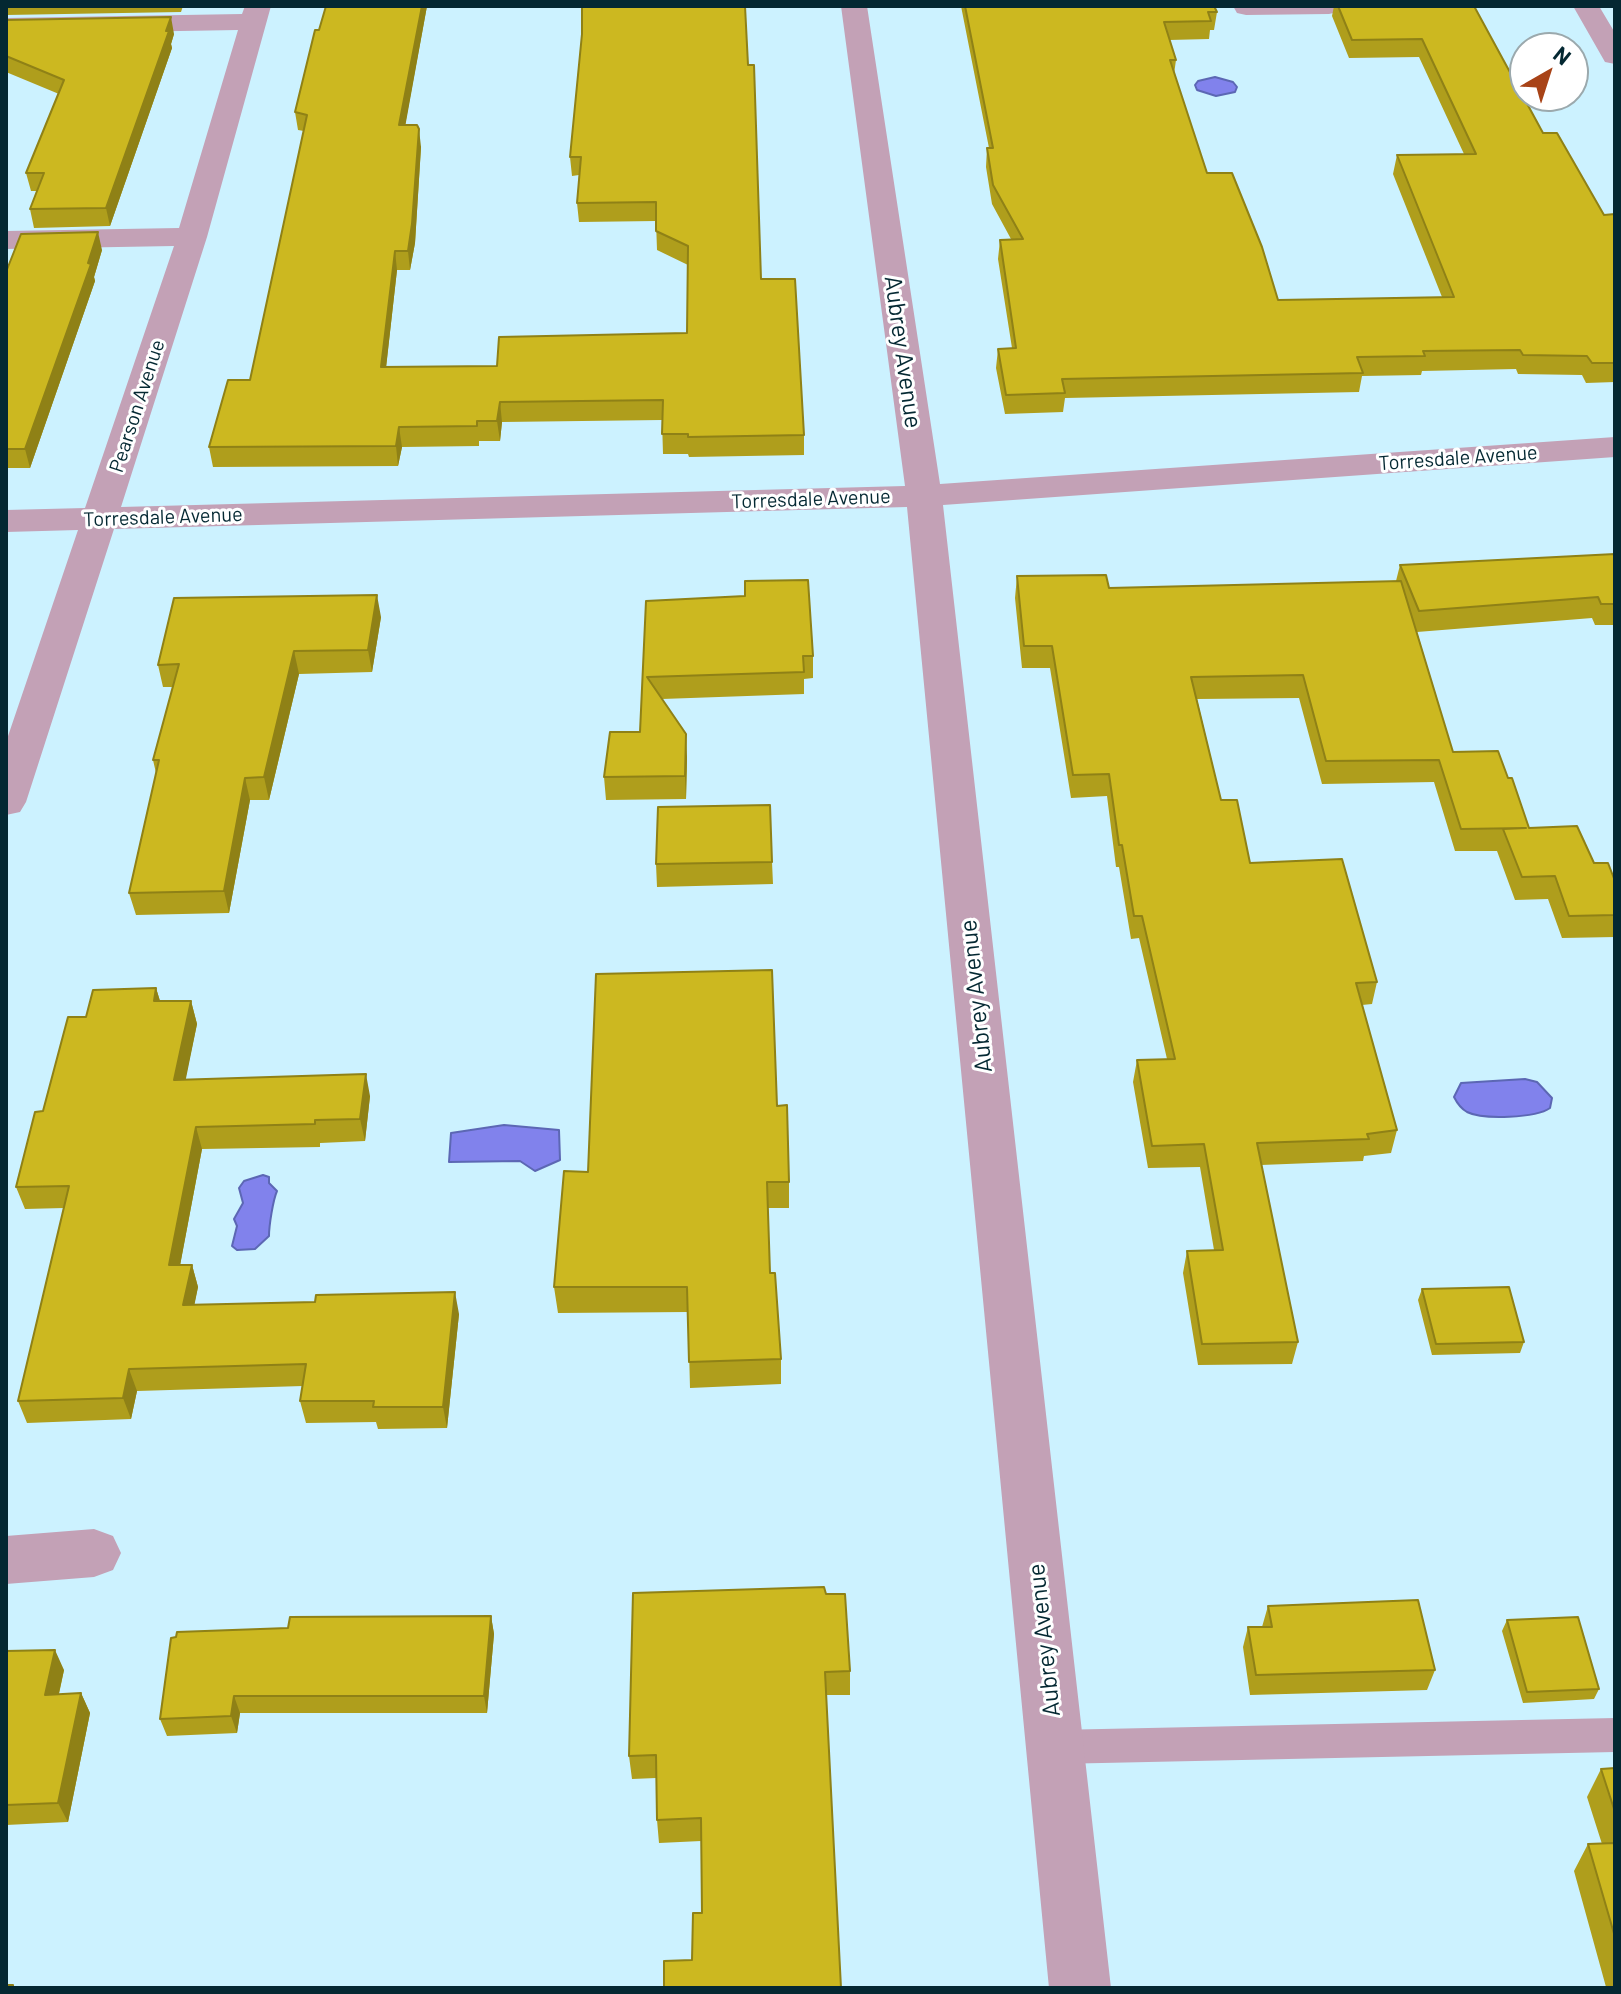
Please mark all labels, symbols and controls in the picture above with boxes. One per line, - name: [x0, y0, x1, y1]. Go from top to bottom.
- north arrow: [1509, 32, 1589, 112]
- text: N: [1549, 40, 1577, 70]
- street label: Aubrey Avenue: [878, 274, 928, 430]
- street label: Pearson Avenue: [104, 337, 170, 475]
- street label: Torresdale Avenue: [1378, 440, 1538, 476]
- street label: Torresdale Avenue: [731, 484, 891, 514]
- street label: Torresdale Avenue: [83, 502, 243, 532]
- street label: Aubrey Avenue: [954, 918, 998, 1074]
- street label: Aubrey Avenue: [1022, 1562, 1066, 1718]

